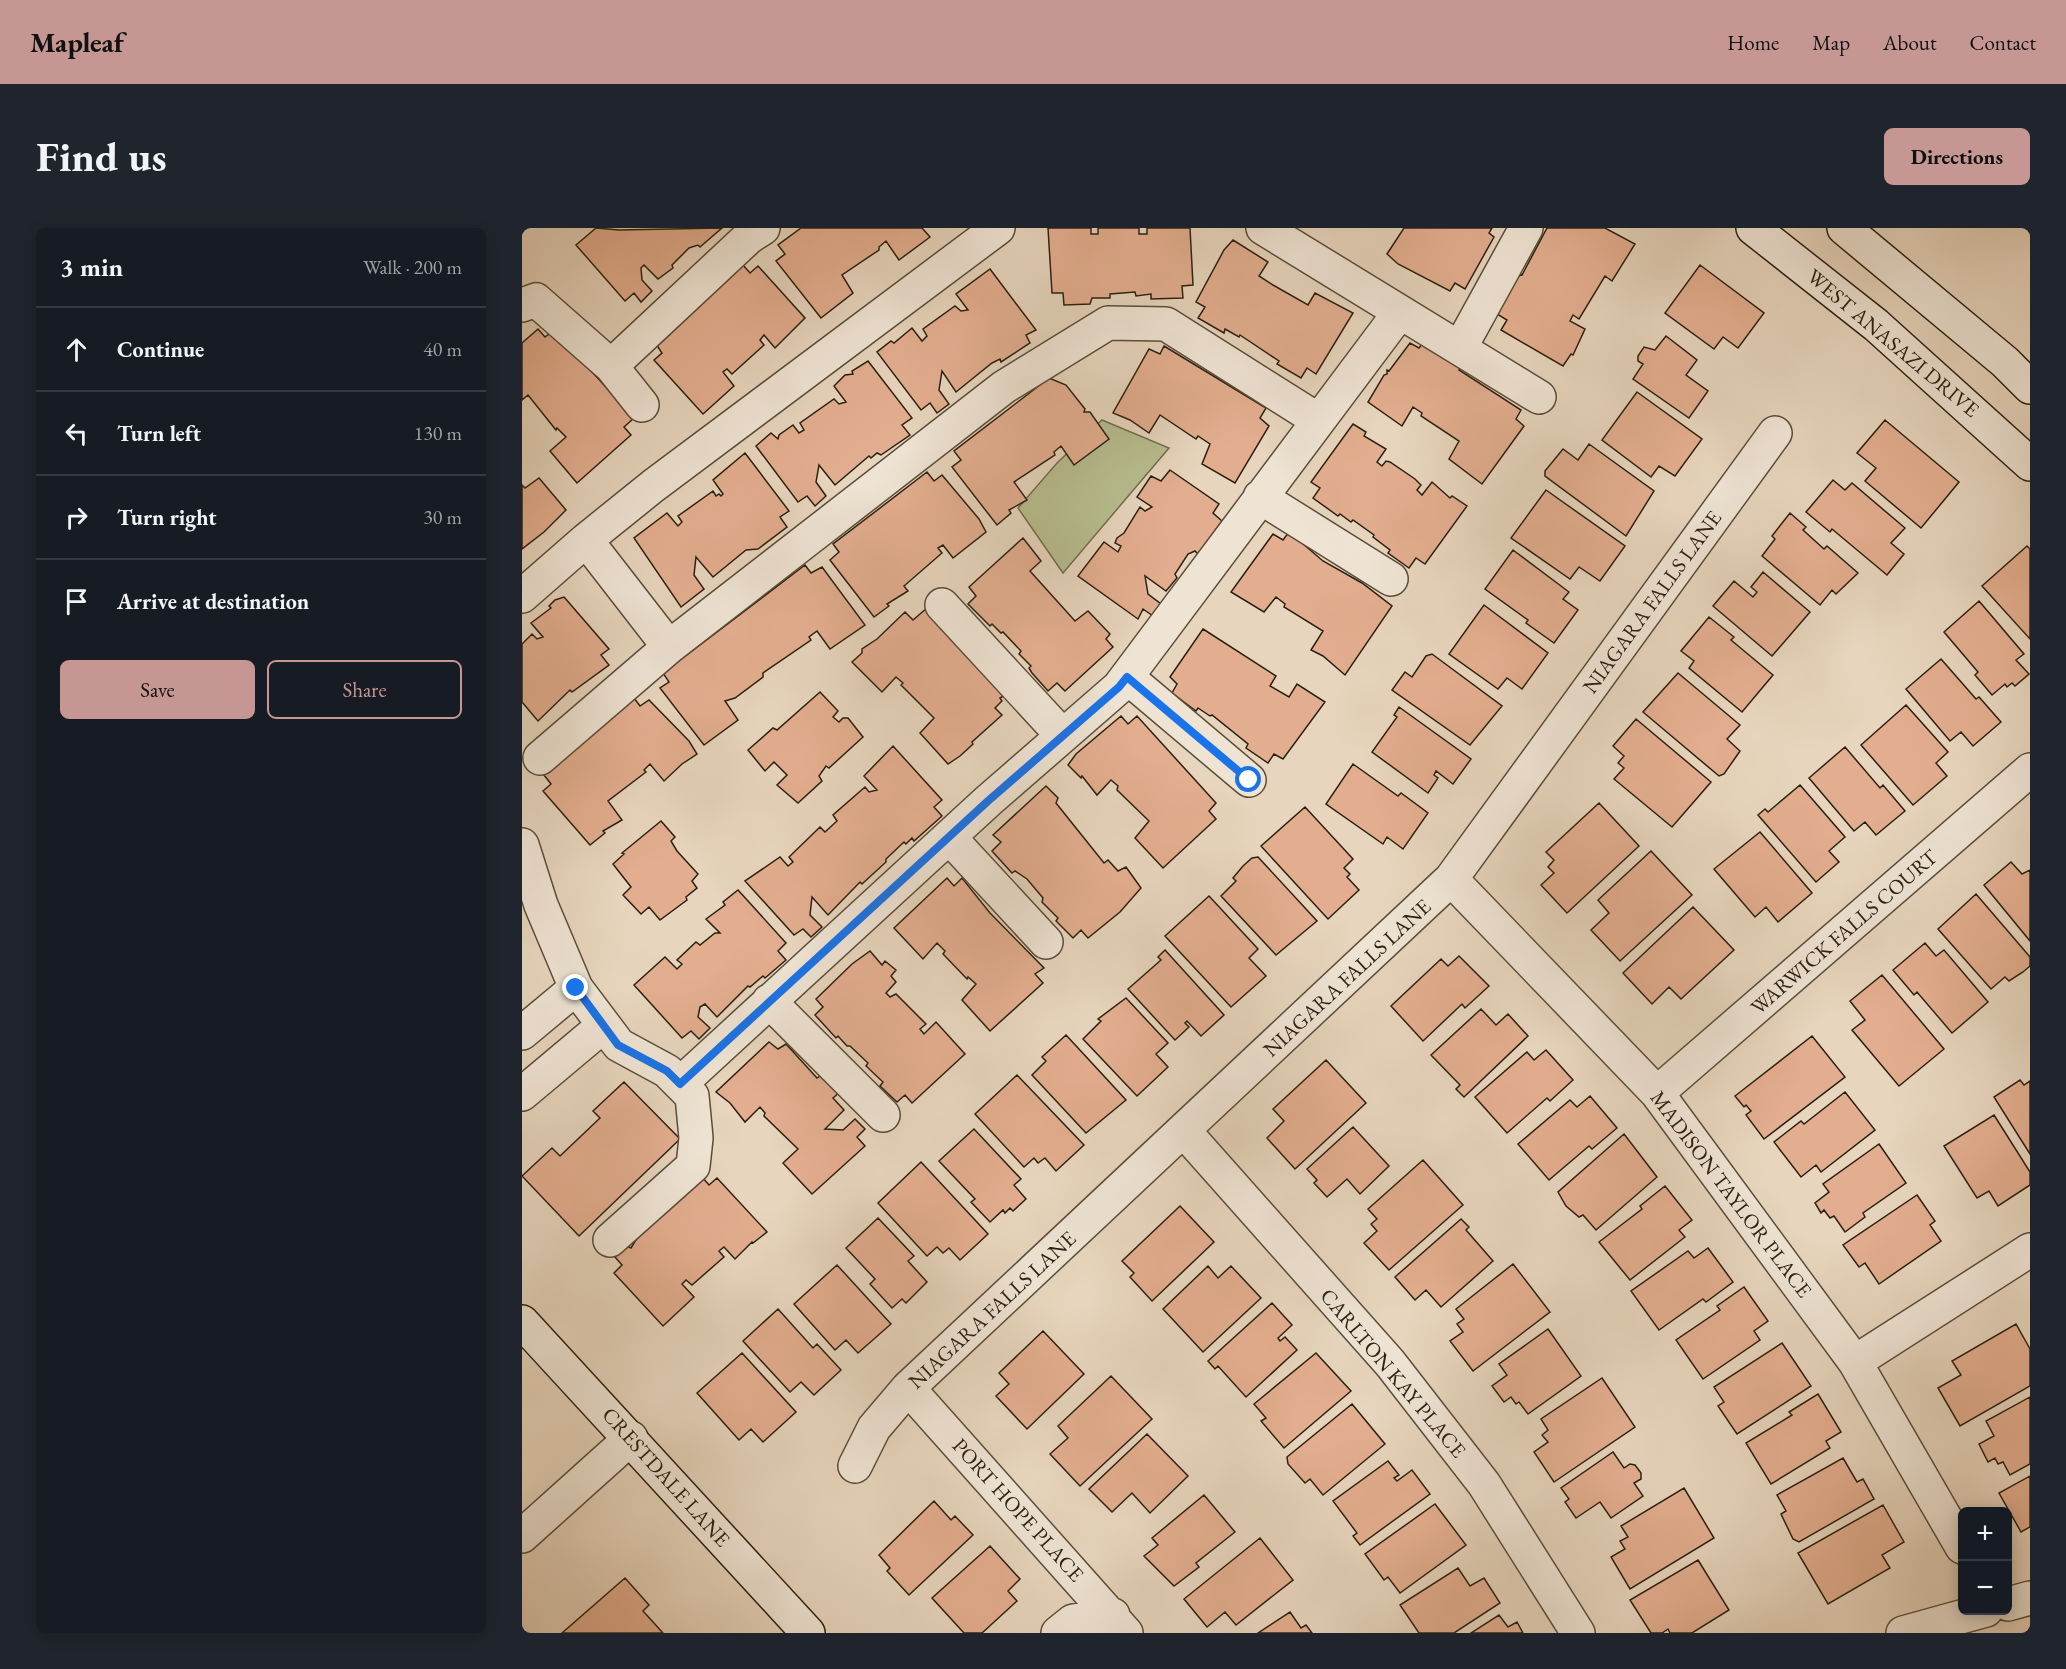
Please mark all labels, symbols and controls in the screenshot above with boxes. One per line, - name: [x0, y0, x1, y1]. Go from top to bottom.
- text: Mapleaf: [30, 24, 124, 60]
- text: Home: [1727, 29, 1779, 56]
- text: Map: [1812, 29, 1850, 56]
- text: About: [1883, 29, 1936, 56]
- text: Contact: [1969, 29, 2036, 56]
- button: Directions: [1884, 128, 2030, 185]
- text: Find us: [36, 129, 167, 184]
- text: 3 min: [60, 250, 123, 284]
- text: Walk · 200 m: [363, 254, 462, 280]
- street label: WEST ANASAZI DRIVE: [1802, 263, 1985, 423]
- icon: ahead: [60, 333, 93, 366]
- text: Continue: [117, 335, 204, 364]
- text: 40 m: [423, 336, 462, 362]
- icon: left: [60, 417, 93, 450]
- text: Turn left: [117, 419, 201, 448]
- text: 130 m: [414, 420, 462, 446]
- icon: right: [60, 501, 93, 534]
- text: Turn right: [117, 503, 216, 532]
- text: 30 m: [423, 504, 462, 530]
- street label: NIAGARA FALLS LANE: [1576, 505, 1727, 698]
- icon: arrive: [60, 585, 93, 618]
- text: Arrive at destination: [117, 587, 309, 616]
- button: Save: [60, 660, 255, 719]
- button: Share: [267, 660, 462, 719]
- route start: [1235, 766, 1261, 792]
- street label: WARWICK FALLS COURT: [1745, 842, 1943, 1020]
- street label: NIAGARA FALLS LANE: [1257, 893, 1436, 1062]
- route end: [562, 974, 588, 1000]
- street label: MADISON TAYLOR PLACE: [1645, 1085, 1818, 1303]
- street label: NIAGARA FALLS LANE: [902, 1225, 1081, 1394]
- street label: CARLTON KAY PLACE: [1315, 1283, 1472, 1463]
- street label: CRESTDALE LANE: [596, 1401, 736, 1552]
- street label: PORT HOPE PLACE: [947, 1432, 1090, 1587]
- map controls: [1958, 1507, 2012, 1615]
- button: +: [1958, 1507, 2012, 1561]
- button: −: [1958, 1561, 2012, 1615]

